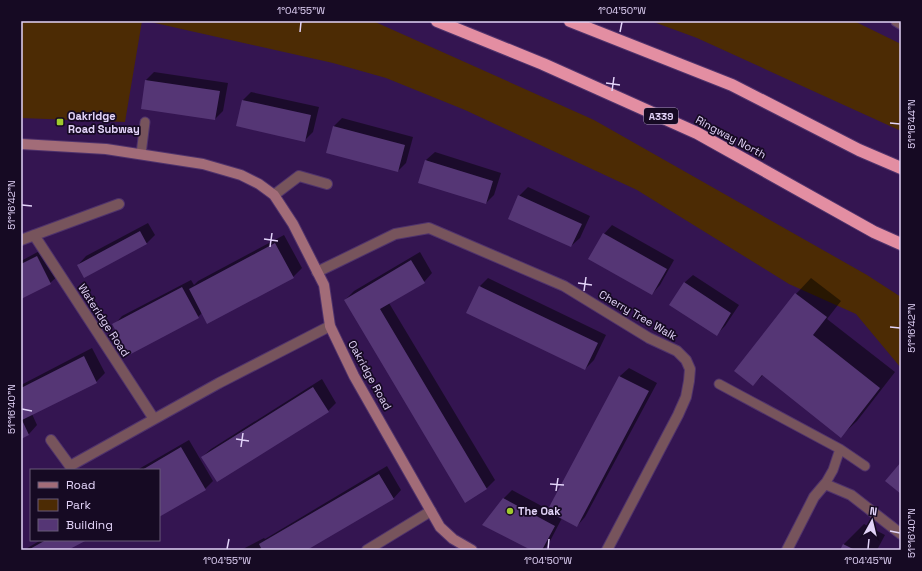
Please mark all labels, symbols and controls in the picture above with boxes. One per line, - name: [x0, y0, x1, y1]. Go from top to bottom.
- text: 1°04'55"W: [277, 4, 325, 17]
- text: 1°04'50"W: [598, 4, 646, 17]
- text: 51°16'44"N: [905, 99, 918, 149]
- road number: A339: [644, 108, 678, 124]
- place label: Oakridge Road Subway: [68, 109, 140, 136]
- street label: Ringway North: [693, 113, 769, 161]
- marker: Oakridge Road Subway: [55, 117, 65, 127]
- text: 51°16'42"N: [5, 180, 18, 230]
- street label: Wateridge Road: [75, 281, 133, 359]
- street label: Cherry Tree Walk: [597, 287, 680, 343]
- text: 51°16'42"N: [905, 303, 918, 353]
- street label: Oakridge Road: [345, 338, 395, 412]
- text: 51°16'40"N: [5, 384, 18, 434]
- legend: [30, 469, 160, 541]
- text: Road: [66, 477, 95, 493]
- text: Park: [66, 497, 91, 513]
- north arrow: [852, 501, 892, 541]
- place label: The Oak: [518, 504, 561, 518]
- text: N: [869, 504, 878, 519]
- marker: The Oak: [505, 506, 515, 516]
- text: 51°16'40"N: [905, 508, 918, 558]
- text: Building: [66, 517, 113, 533]
- text: 1°04'55"W: [203, 554, 251, 567]
- text: 1°04'50"W: [524, 554, 572, 567]
- text: 1°04'45"W: [844, 554, 892, 567]

